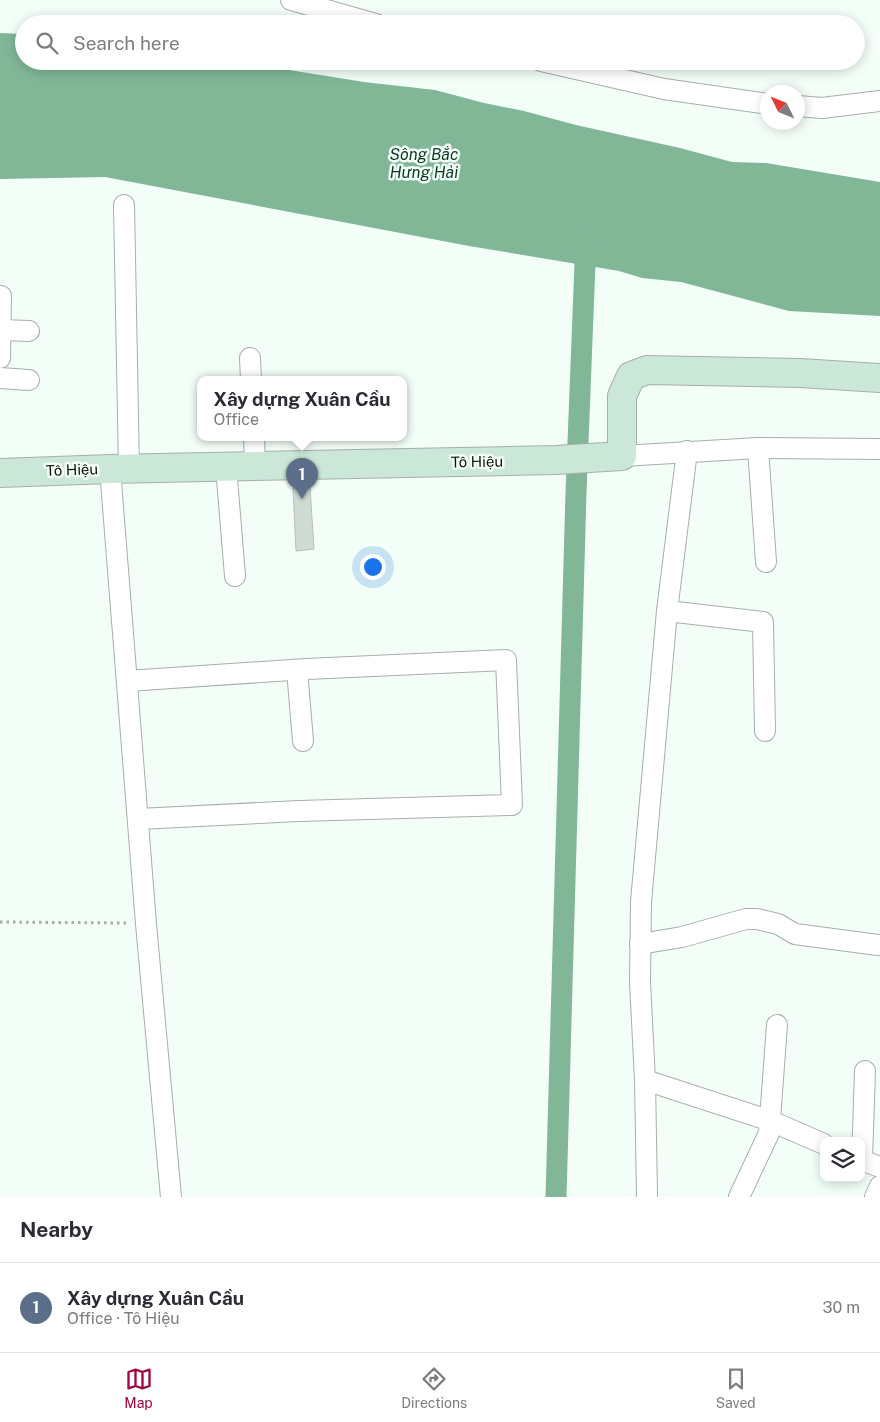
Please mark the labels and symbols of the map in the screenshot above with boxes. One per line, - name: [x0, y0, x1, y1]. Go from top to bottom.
- north arrow: [760, 85, 805, 130]
- water label: Sông Bắc Hưng Hải: [390, 145, 458, 182]
- street label: Tô Hiệu: [451, 453, 503, 470]
- pin: 1: [286, 458, 318, 499]
- street label: Tô Hiệu: [46, 460, 98, 479]
- your location: [360, 554, 386, 580]

